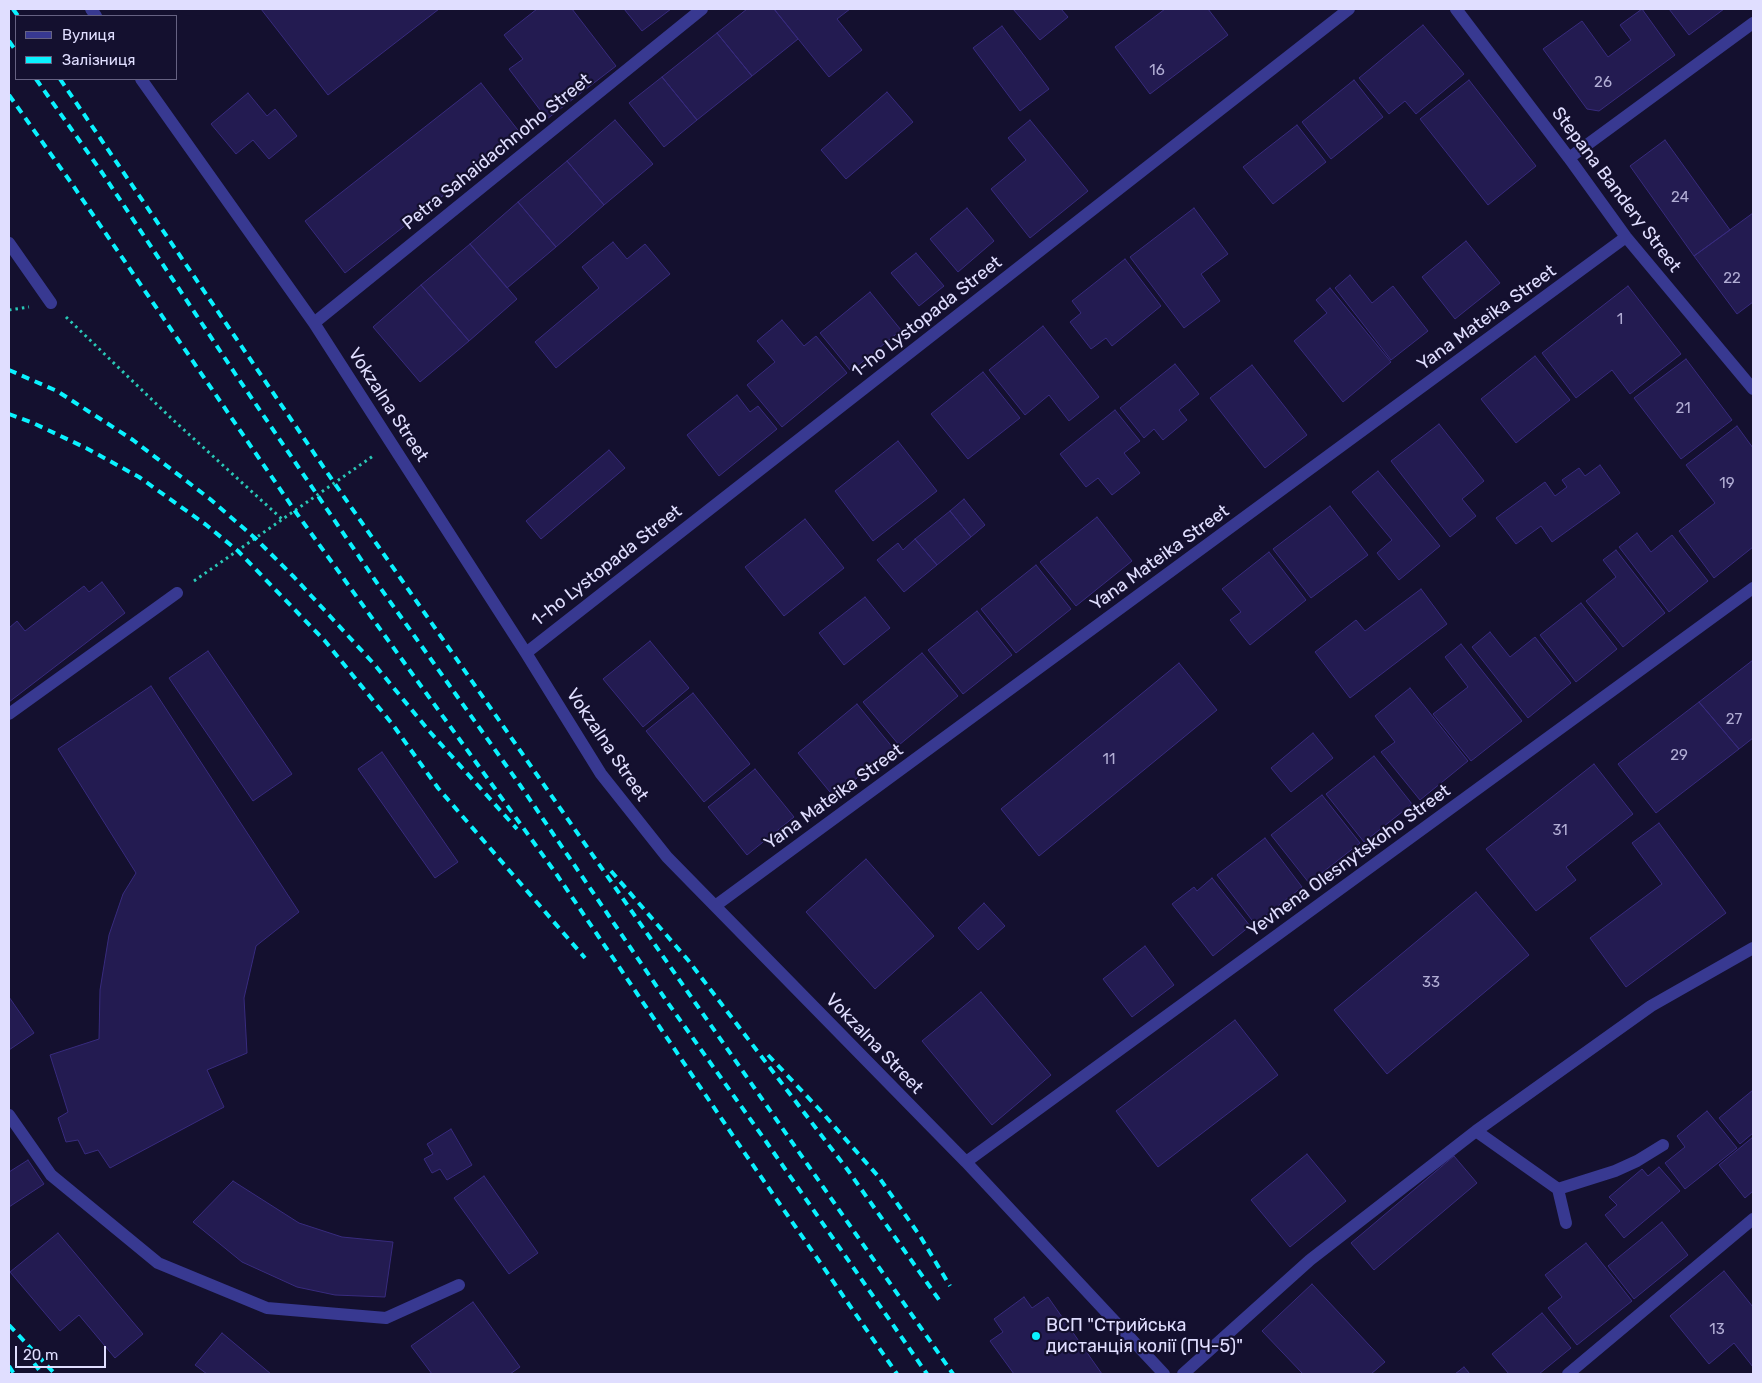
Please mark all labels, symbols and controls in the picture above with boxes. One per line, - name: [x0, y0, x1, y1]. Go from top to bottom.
- legend: [15, 15, 178, 80]
- text: Вулиця: [62, 26, 115, 44]
- text: Залізниця: [62, 51, 135, 69]
- house number: 16: [1149, 62, 1165, 80]
- street label: Petra Sahaidachnoho Street: [398, 69, 596, 235]
- house number: 26: [1594, 74, 1612, 92]
- street label: Stepana Bandery Street: [1547, 103, 1685, 277]
- house number: 24: [1671, 189, 1689, 207]
- street label: 1-ho Lystopada Street: [848, 252, 1006, 382]
- street label: Yana Mateika Street: [1413, 260, 1561, 376]
- house number: 22: [1723, 270, 1741, 288]
- house number: 1: [1617, 311, 1623, 329]
- street label: Vokzalna Street: [343, 344, 433, 466]
- house number: 21: [1675, 400, 1691, 418]
- house number: 19: [1719, 475, 1735, 493]
- street label: Yana Mateika Street: [1086, 500, 1234, 616]
- street label: 1-ho Lystopada Street: [528, 501, 686, 631]
- street label: Vokzalna Street: [561, 685, 653, 805]
- house number: 27: [1726, 711, 1742, 729]
- street label: Yana Mateika Street: [760, 739, 908, 855]
- house number: 29: [1670, 747, 1688, 765]
- house number: 11: [1103, 751, 1115, 769]
- street label: Yevhena Olesnytskoho Street: [1243, 780, 1455, 942]
- house number: 31: [1552, 822, 1568, 840]
- house number: 33: [1422, 974, 1440, 992]
- street label: Vokzalna Street: [821, 989, 927, 1099]
- place label: ВСП "Стрийська дистанція колії (ПЧ-5)": [1046, 1315, 1243, 1358]
- house number: 13: [1709, 1321, 1725, 1339]
- marker: ВСП "Стрийська дистанція колії (ПЧ-5)": [1030, 1330, 1042, 1342]
- scale bar: [18, 1336, 109, 1368]
- text: 20 m: [23, 1346, 58, 1364]

